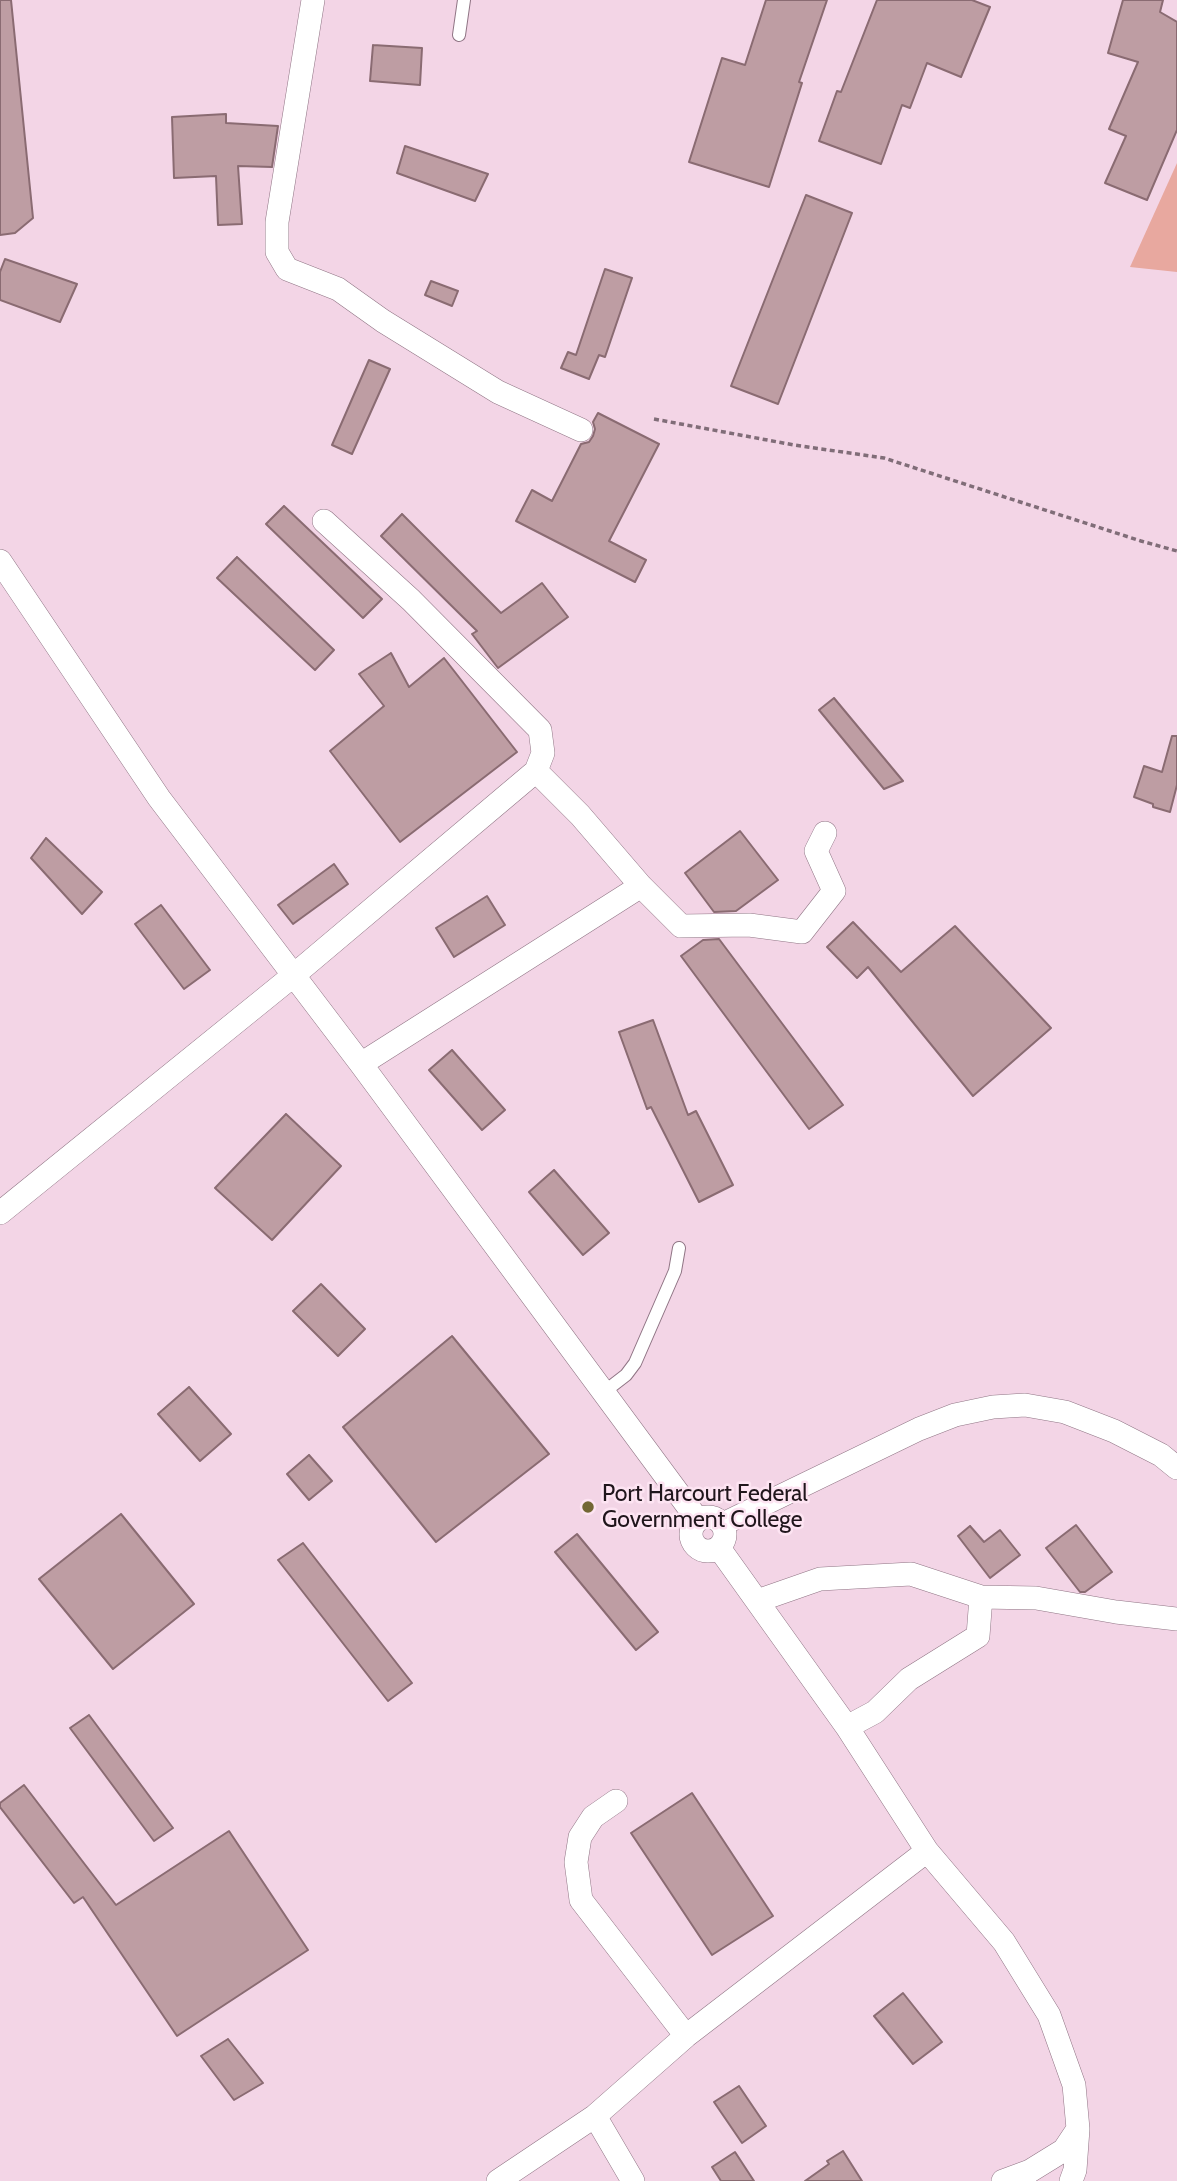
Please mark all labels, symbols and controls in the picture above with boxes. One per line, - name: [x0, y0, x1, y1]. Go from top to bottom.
- place label: Port Harcourt Federal Government College: [602, 1480, 808, 1534]
- marker: Port Harcourt Federal Government College: [580, 1499, 596, 1515]

